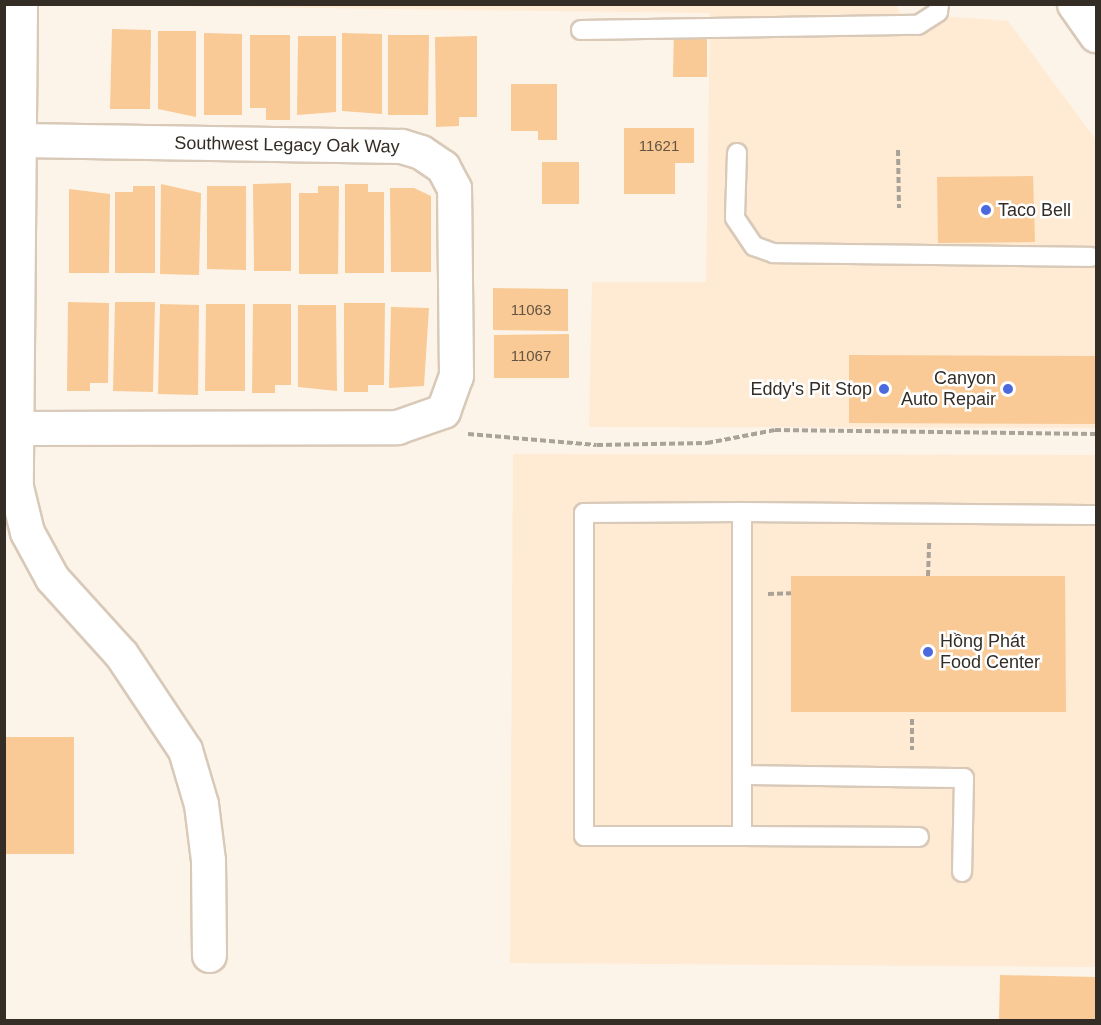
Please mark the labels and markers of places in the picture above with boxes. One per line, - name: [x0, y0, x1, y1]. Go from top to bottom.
- place label: Taco Bell: [998, 199, 1071, 221]
- marker: Taco Bell: [979, 203, 993, 217]
- place label: Canyon Auto Repair: [901, 368, 996, 410]
- place label: Eddy's Pit Stop: [750, 378, 872, 400]
- marker: Eddy's Pit Stop: [877, 382, 891, 396]
- marker: Canyon Auto Repair: [1001, 382, 1015, 396]
- place label: Hồng Phát Food Center: [940, 631, 1040, 674]
- marker: Hồng Phát Food Center: [921, 645, 935, 659]

